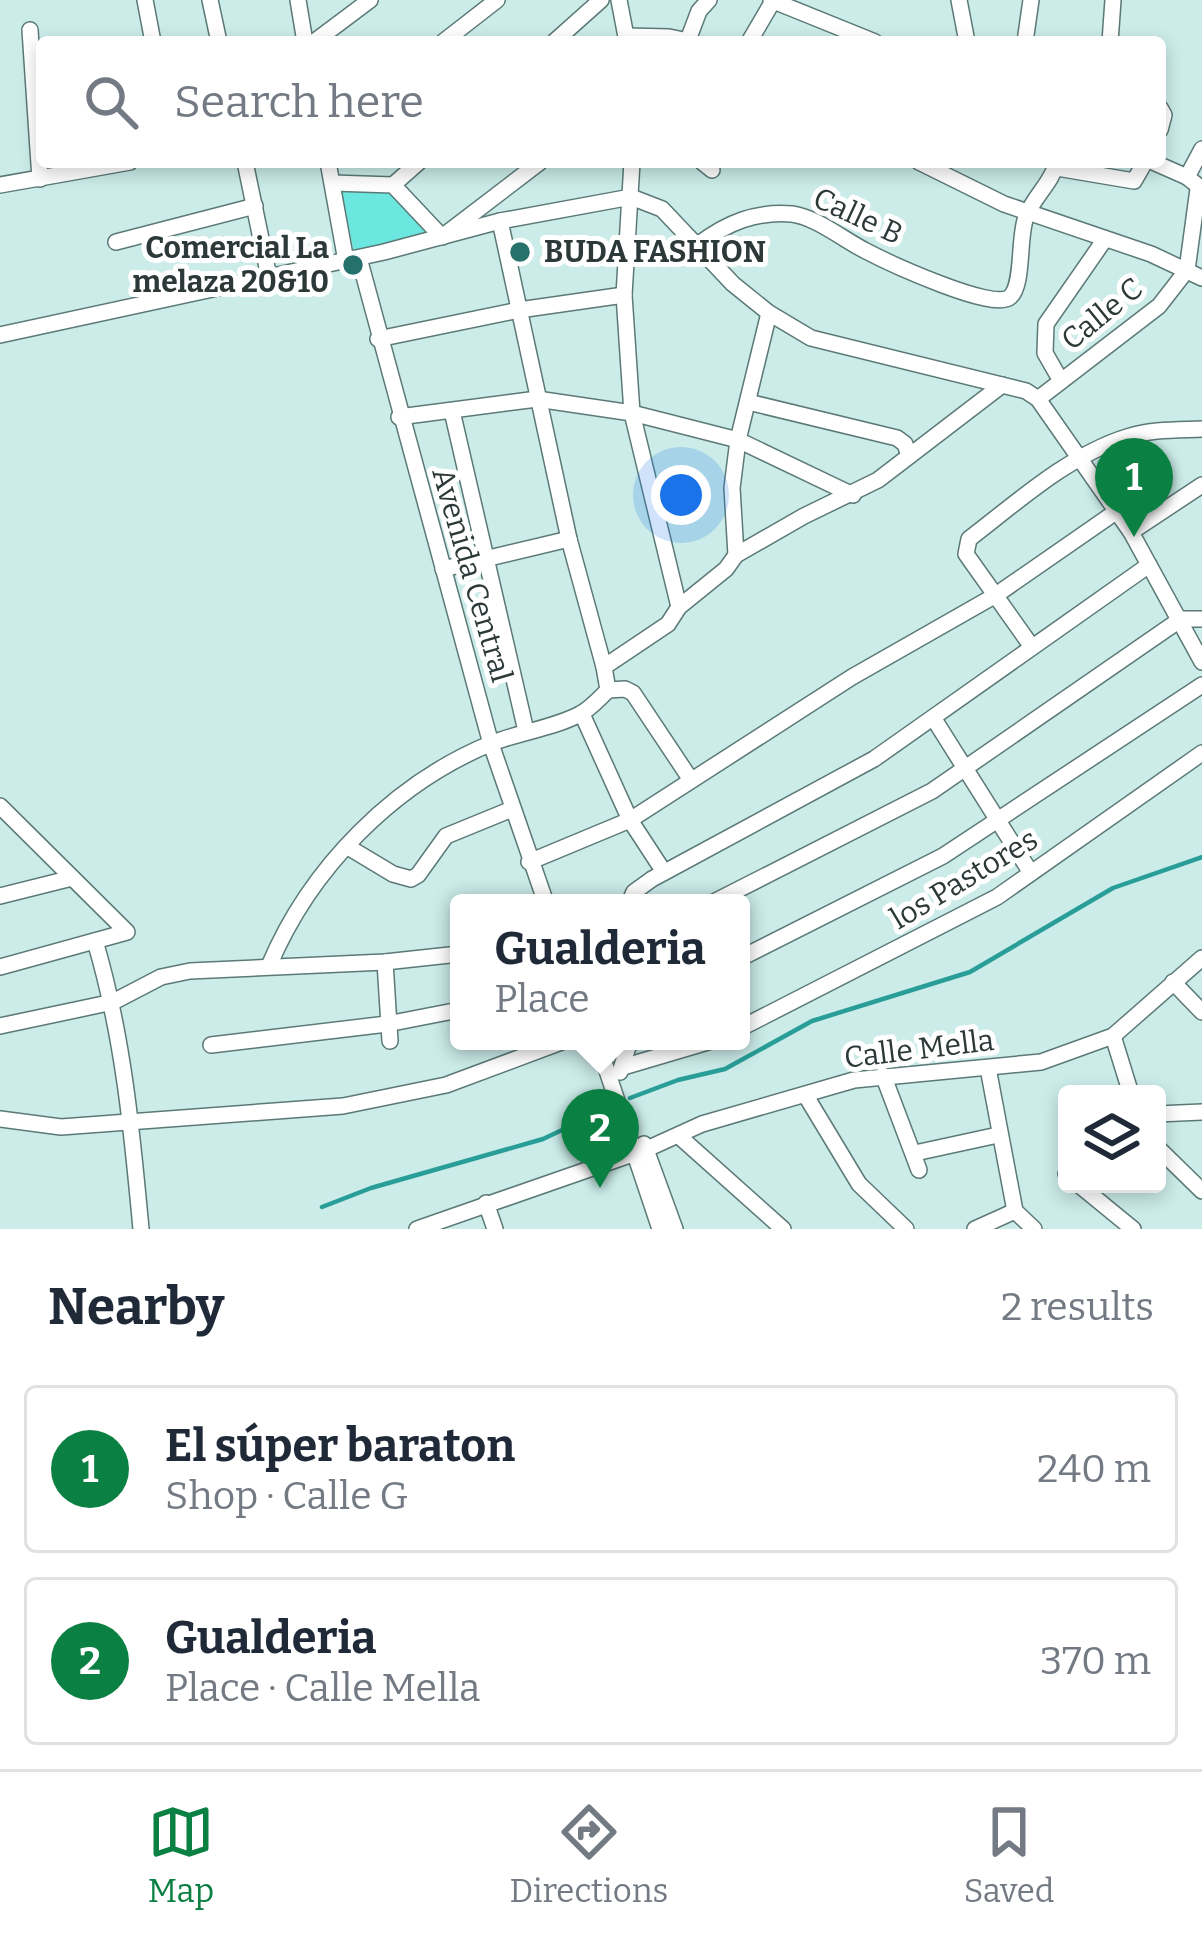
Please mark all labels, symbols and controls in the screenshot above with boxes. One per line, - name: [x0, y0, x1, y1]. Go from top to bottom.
- search box: [36, 36, 1166, 168]
- icon: search: [78, 69, 144, 135]
- text: Search here: [174, 75, 424, 129]
- street label: Calle B: [808, 180, 908, 252]
- place label: Comercial La melaza 20&10: [133, 230, 329, 300]
- place label: BUDA FASHION: [544, 234, 766, 270]
- marker: BUDA FASHION: [507, 239, 533, 265]
- marker: Comercial La melaza 20&10: [340, 252, 366, 278]
- street label: Calle C: [1054, 270, 1150, 358]
- pin: 1: [1095, 438, 1173, 537]
- street label: Avenida Central: [424, 464, 520, 686]
- your location: [651, 465, 711, 525]
- street label: los Pastores: [884, 821, 1044, 937]
- popup: [450, 894, 750, 1050]
- text: Gualderia: [494, 922, 706, 976]
- text: Place: [494, 976, 590, 1022]
- street label: Calle Mella: [842, 1022, 996, 1076]
- map controls: [1058, 1085, 1166, 1193]
- button: layers: [1058, 1085, 1166, 1193]
- pin: 2: [561, 1089, 639, 1188]
- text: Nearby: [48, 1276, 224, 1338]
- text: 2 results: [1001, 1284, 1154, 1330]
- text: El súper baraton: [165, 1419, 515, 1473]
- text: 1: [82, 1446, 98, 1492]
- text: 240 m: [1037, 1446, 1151, 1492]
- text: Shop · Calle G: [165, 1473, 408, 1519]
- text: Gualderia: [165, 1611, 377, 1665]
- text: 2: [79, 1638, 101, 1684]
- text: 370 m: [1040, 1638, 1151, 1684]
- text: Place · Calle Mella: [165, 1665, 480, 1711]
- tab: Map: [148, 1799, 214, 1911]
- tab: Directions: [510, 1799, 668, 1911]
- tab: Saved: [964, 1799, 1054, 1911]

